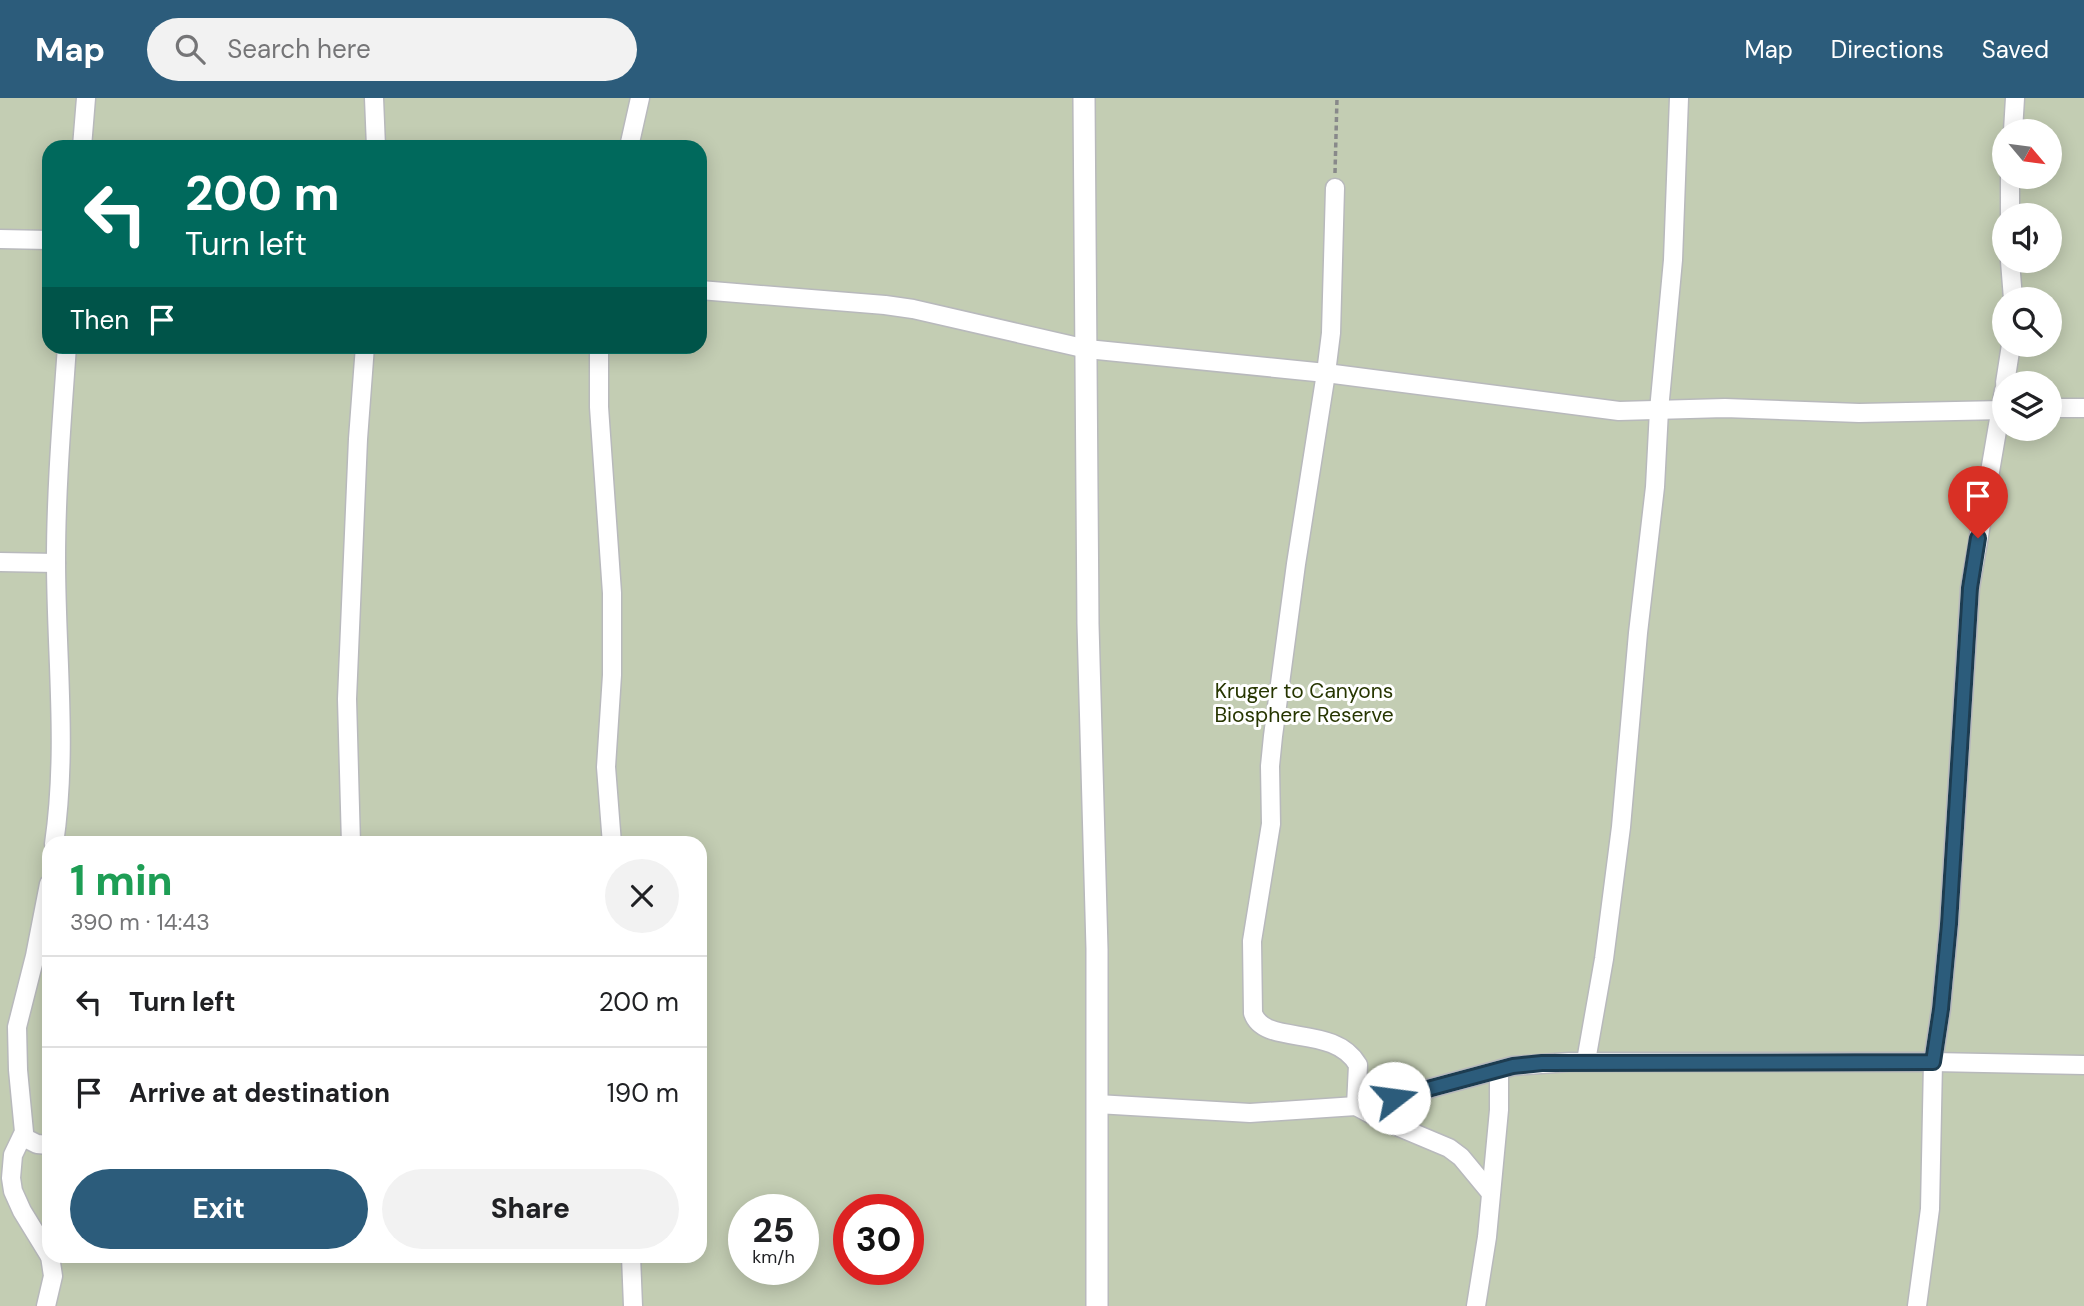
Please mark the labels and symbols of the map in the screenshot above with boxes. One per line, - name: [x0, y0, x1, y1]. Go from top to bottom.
- north arrow: [1992, 119, 2062, 189]
- pin: [1948, 466, 2008, 538]
- park label: Kruger to Canyons Biosphere Reserve: [1214, 677, 1394, 729]
- position arrow: [1357, 1061, 1431, 1135]
- speed limit sign: 30: [833, 1194, 924, 1285]

